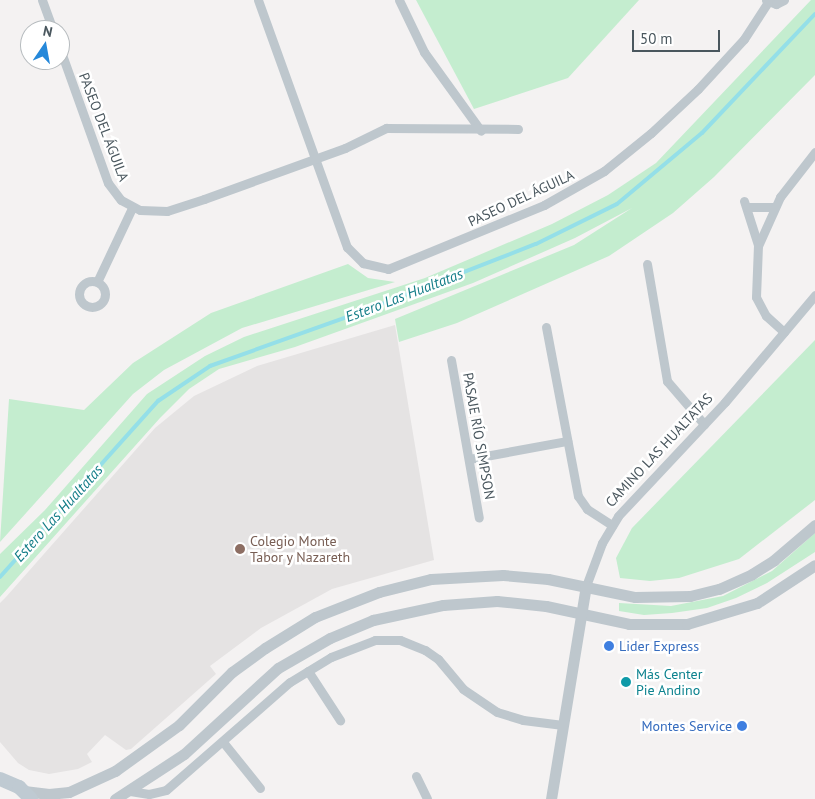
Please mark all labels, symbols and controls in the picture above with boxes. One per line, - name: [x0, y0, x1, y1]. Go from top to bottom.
- north arrow: [20, 20, 70, 70]
- scale bar: [635, 20, 722, 52]
- text: N: [42, 22, 54, 41]
- text: 50 m: [640, 29, 673, 48]
- street label: PASEO DEL ÁGUILA: [75, 70, 133, 184]
- street label: PASEO DEL ÁGUILA: [465, 166, 577, 230]
- water label: Estero Las Hualtatas: [343, 264, 465, 326]
- street label: PASAJE RÍO SIMPSON: [460, 371, 498, 501]
- street label: CAMINO LAS HUALTATAS: [602, 390, 716, 510]
- water label: Estero Las Hualtatas: [10, 461, 106, 565]
- place label: Colegio Monte Tabor y Nazareth: [250, 533, 351, 566]
- marker: Colegio Monte Tabor y Nazareth: [234, 543, 246, 555]
- place label: Lider Express: [619, 638, 699, 654]
- marker: Lider Express: [603, 640, 615, 652]
- place label: Más Center Pie Andino: [636, 666, 702, 699]
- marker: Más Center Pie Andino: [620, 676, 632, 688]
- place label: Montes Service: [642, 718, 732, 734]
- marker: Montes Service: [736, 720, 748, 732]

